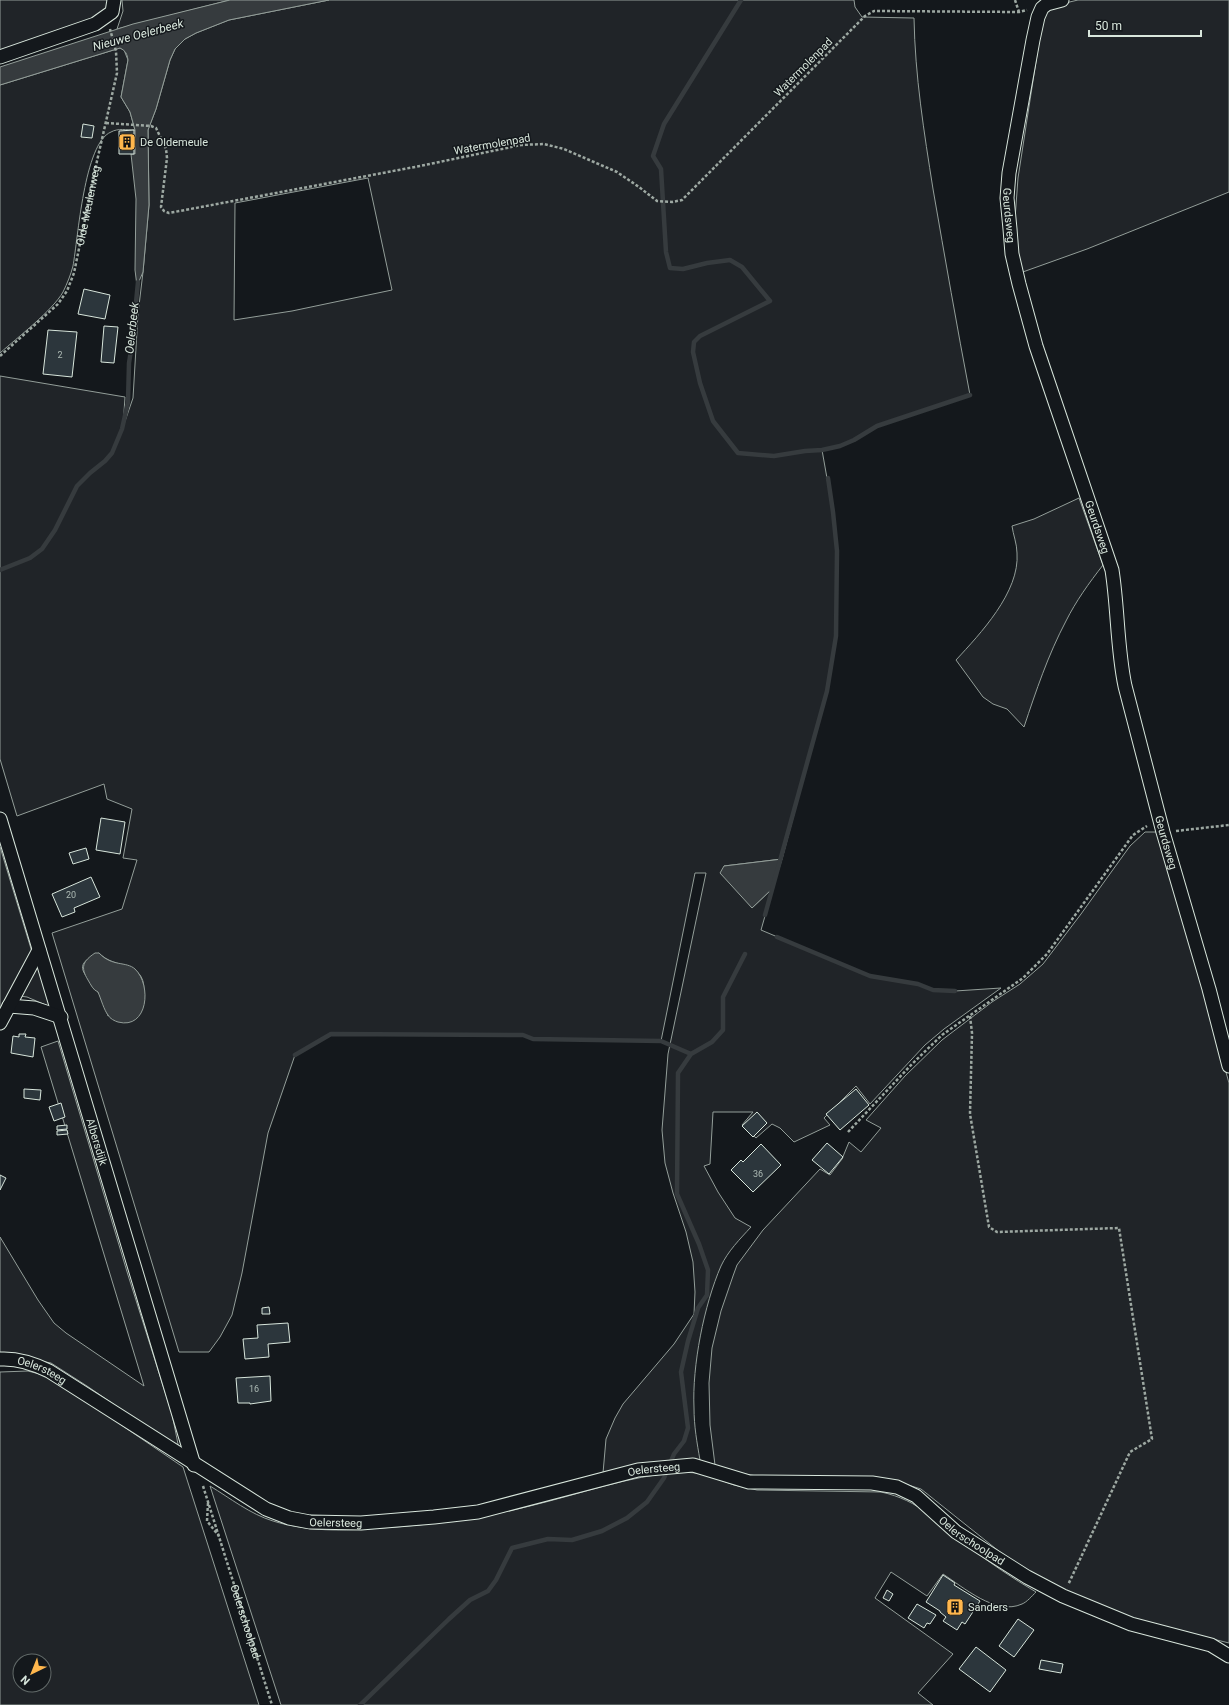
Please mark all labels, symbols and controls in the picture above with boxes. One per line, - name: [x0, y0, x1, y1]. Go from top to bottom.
- scale bar: [1089, 12, 1201, 38]
- water label: Nieuwe Oelerbeek: [91, 16, 186, 54]
- text: 50 m: [1095, 19, 1122, 33]
- street label: Watermolenpad: [771, 35, 835, 99]
- street label: Watermolenpad: [453, 131, 531, 158]
- building icon: De Oldemeule: [117, 132, 137, 152]
- place label: De Oldemeule: [140, 136, 208, 149]
- street label: Olde Meulenweg: [74, 164, 103, 247]
- street label: Geurdsweg: [1000, 187, 1017, 243]
- water label: Oelerbeek: [122, 300, 142, 355]
- house number: 2: [57, 350, 63, 360]
- street label: Geurdsweg: [1082, 499, 1112, 555]
- street label: Geurdsweg: [1152, 814, 1180, 871]
- house number: 20: [66, 890, 76, 900]
- street label: Albersdijk: [83, 1117, 110, 1167]
- house number: 36: [753, 1169, 763, 1179]
- street label: Oelersteeg: [16, 1354, 69, 1387]
- house number: 16: [249, 1384, 259, 1394]
- street label: Oelersteeg: [626, 1460, 681, 1479]
- street label: Oelerschoolpad: [936, 1514, 1007, 1568]
- street label: Oelersteeg: [309, 1516, 362, 1530]
- street label: Oelerschoolpad: [227, 1583, 263, 1660]
- building icon: Sanders: [945, 1597, 965, 1617]
- place label: Sanders: [968, 1601, 1008, 1614]
- north arrow: [12, 1653, 52, 1693]
- text: N: [18, 1672, 33, 1687]

